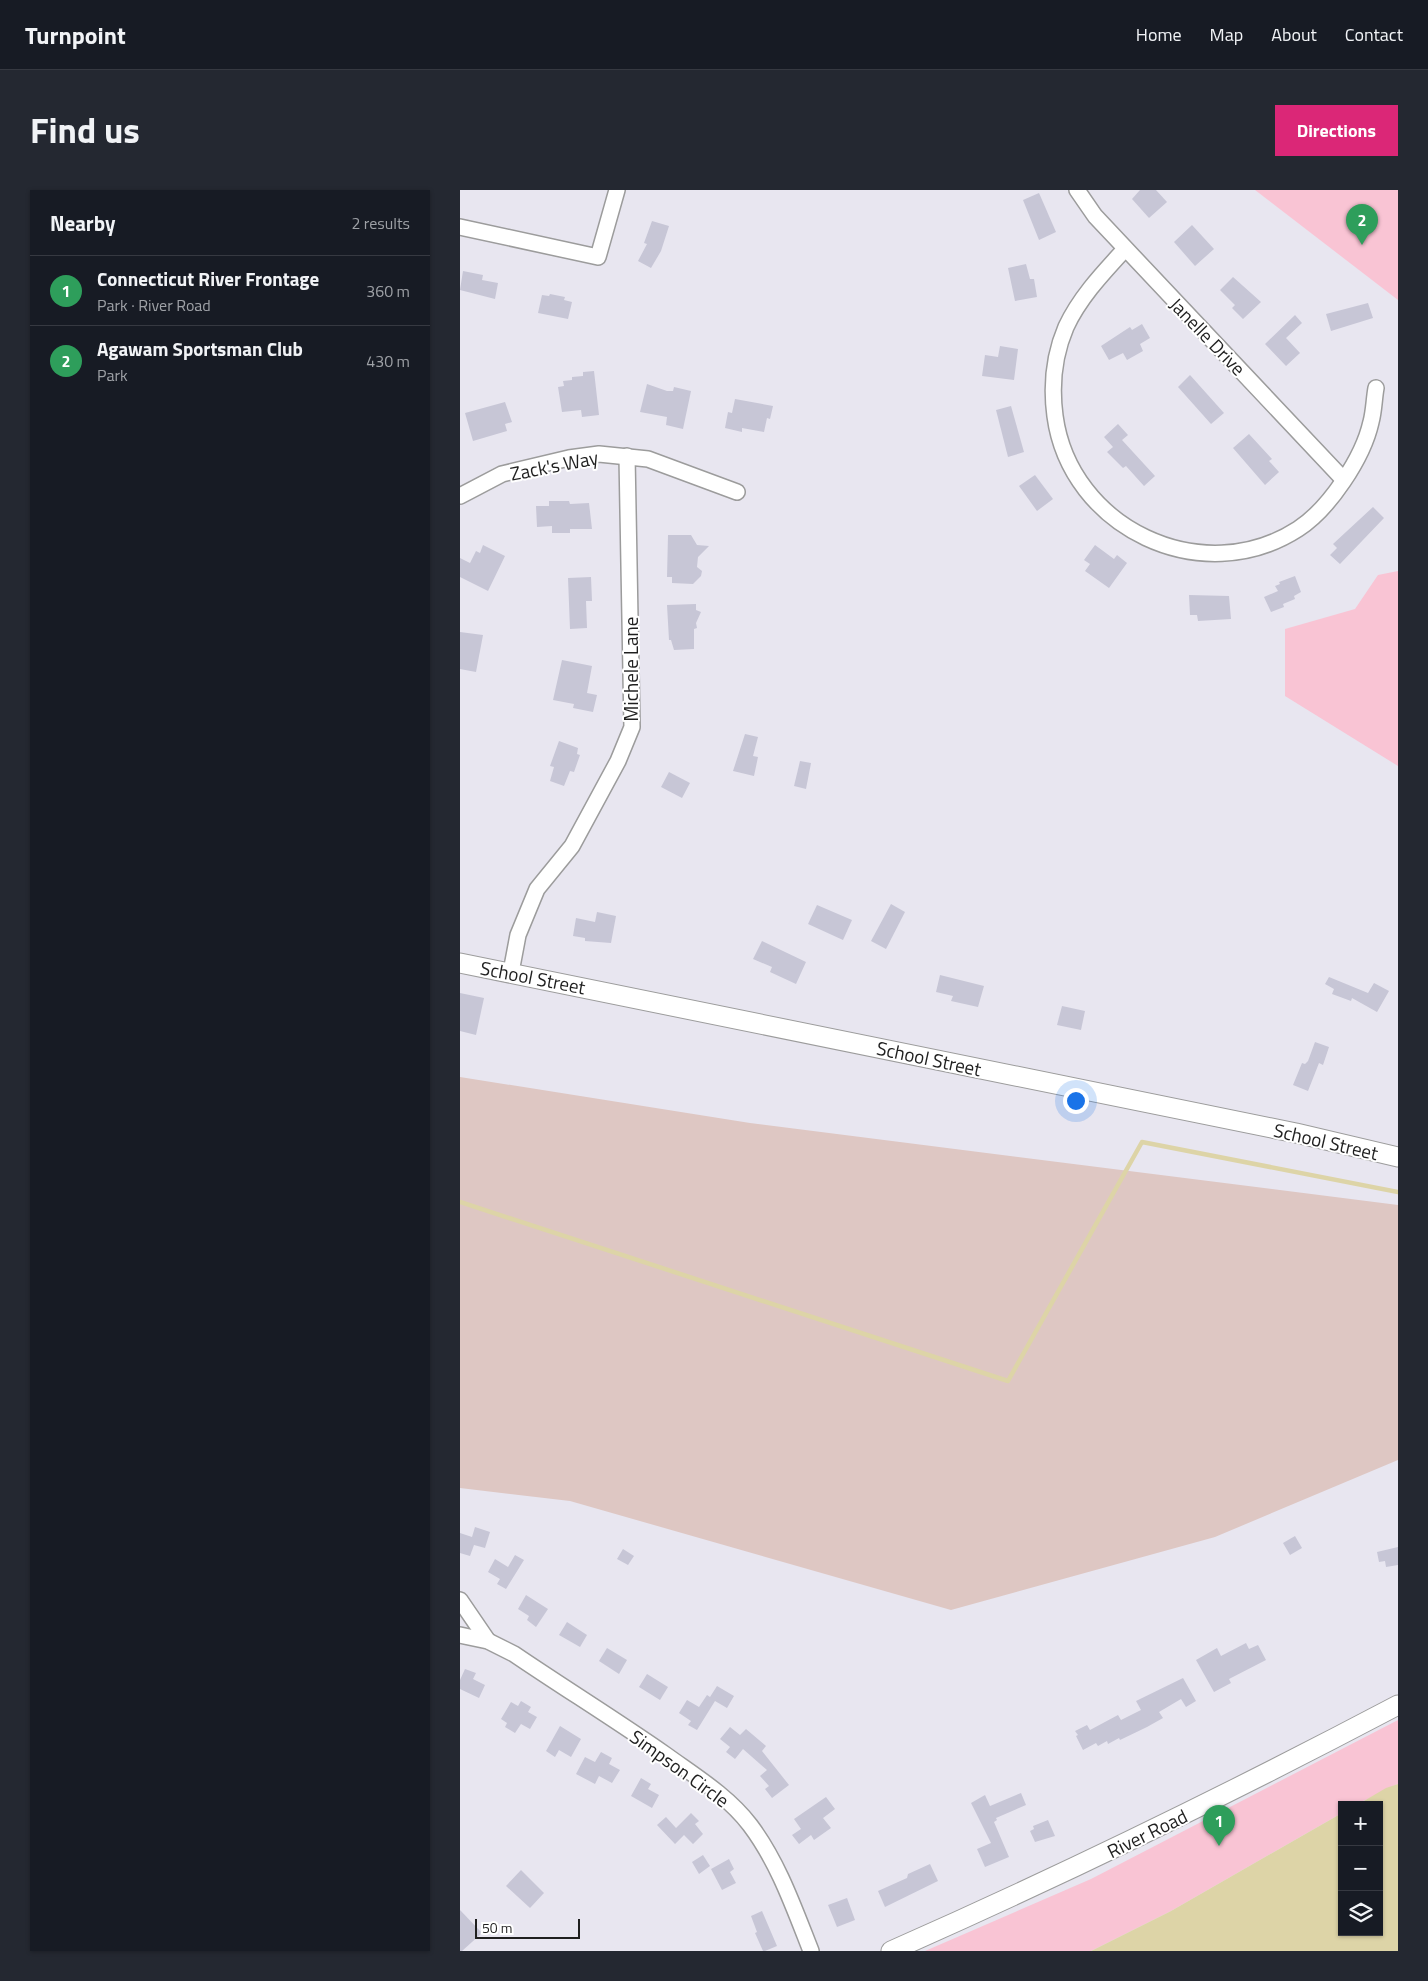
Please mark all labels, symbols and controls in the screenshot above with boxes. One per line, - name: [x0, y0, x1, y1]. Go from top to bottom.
- text: Turnpoint: [25, 17, 126, 53]
- text: Home: [1136, 21, 1182, 48]
- text: Map: [1210, 21, 1243, 48]
- text: About: [1271, 21, 1317, 48]
- text: Contact: [1345, 21, 1403, 48]
- text: Find us: [30, 103, 140, 157]
- button: Directions: [1275, 105, 1398, 156]
- pin: 2: [1346, 204, 1378, 245]
- text: Nearby: [50, 207, 115, 239]
- text: 2 results: [351, 211, 410, 235]
- text: Connecticut River Frontage: [97, 264, 319, 293]
- text: 1: [62, 279, 70, 303]
- text: 360 m: [366, 279, 410, 303]
- street label: Janelle Drive: [1163, 290, 1253, 382]
- text: Park · River Road: [97, 293, 211, 317]
- text: Agawam Sportsman Club: [97, 334, 303, 363]
- text: 2: [62, 349, 70, 373]
- text: 430 m: [366, 349, 410, 373]
- text: Park: [97, 363, 128, 387]
- street label: Zack's Way: [507, 442, 601, 488]
- street label: Michele Lane: [616, 617, 645, 721]
- street label: School Street: [478, 953, 588, 1001]
- street label: School Street: [874, 1033, 984, 1083]
- your location: [1063, 1088, 1089, 1114]
- street label: School Street: [1271, 1115, 1381, 1167]
- street label: Simpson Circle: [624, 1722, 736, 1814]
- street label: River Road: [1102, 1801, 1192, 1865]
- map controls: [1338, 1801, 1383, 1936]
- button: +: [1338, 1801, 1383, 1846]
- pin: 1: [1203, 1805, 1235, 1846]
- button: −: [1338, 1846, 1383, 1891]
- button: layers: [1338, 1891, 1383, 1936]
- scale bar: [475, 1916, 580, 1939]
- text: 50 m: [482, 1917, 512, 1938]

